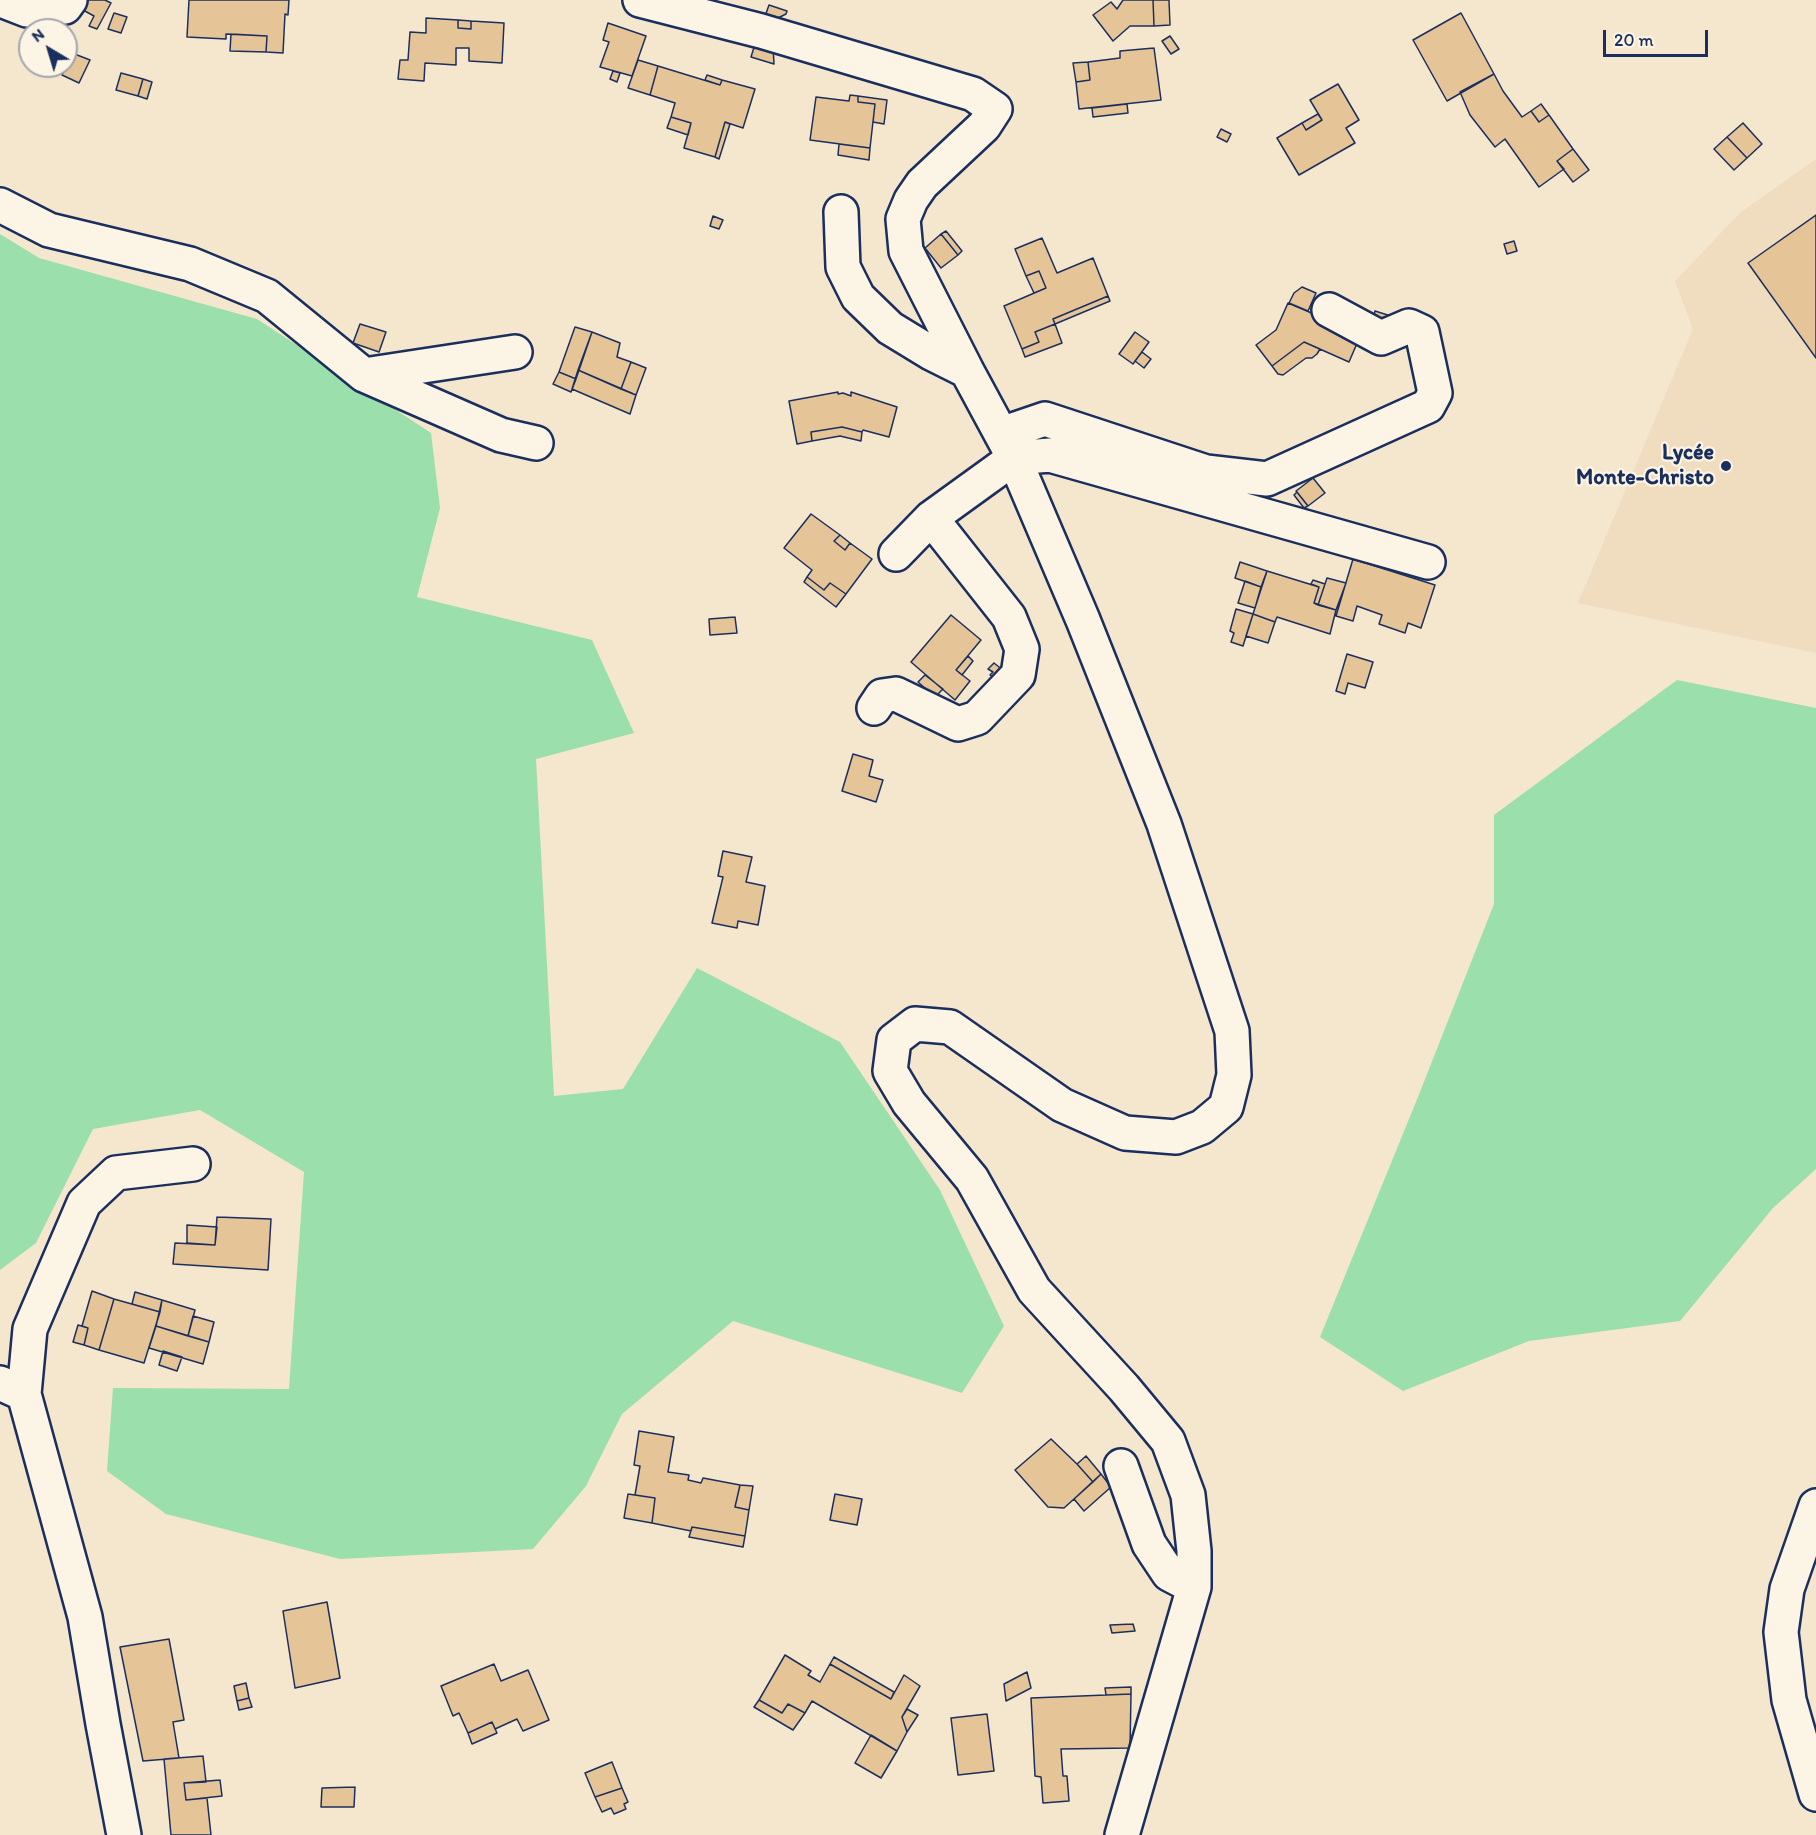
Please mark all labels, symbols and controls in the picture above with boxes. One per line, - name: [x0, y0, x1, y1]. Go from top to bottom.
- north arrow: [18, 18, 78, 78]
- scale bar: [1606, 18, 1711, 56]
- text: N: [28, 24, 48, 46]
- text: 20 m: [1614, 29, 1654, 51]
- place label: Lycée Monte-Christo: [1576, 440, 1714, 492]
- marker: Lycée Monte-Christo: [1719, 459, 1733, 473]

